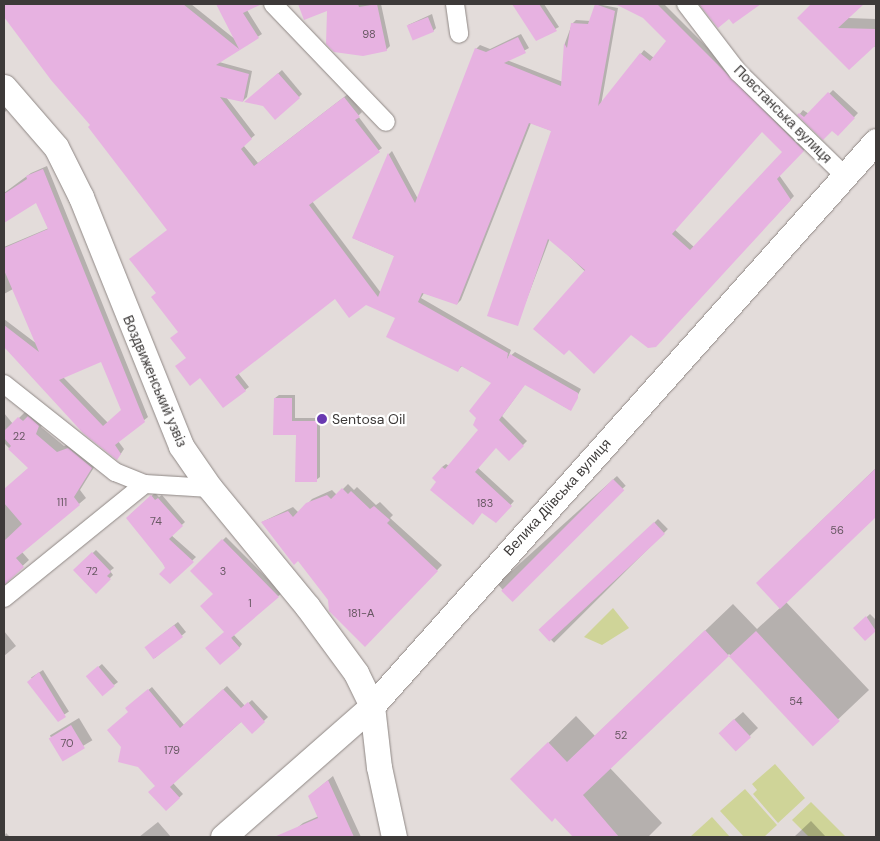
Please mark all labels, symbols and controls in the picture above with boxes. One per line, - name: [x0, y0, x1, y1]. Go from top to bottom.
- house number: 98: [362, 27, 376, 41]
- street label: Повстанська вулиця: [731, 62, 835, 166]
- street label: Воздвиженський узвіз: [120, 313, 190, 449]
- place label: Sentosa Oil: [332, 411, 405, 427]
- marker: Sentosa Oil: [316, 413, 328, 425]
- house number: 22: [13, 429, 25, 443]
- street label: Велика Діївська вулиця: [500, 435, 614, 559]
- house number: 111: [57, 495, 67, 509]
- house number: 183: [477, 496, 493, 510]
- house number: 74: [150, 514, 162, 528]
- house number: 56: [830, 523, 844, 537]
- house number: 72: [86, 564, 98, 578]
- house number: 3: [220, 564, 226, 578]
- house number: 1: [248, 596, 252, 610]
- house number: 181-А: [348, 606, 374, 620]
- house number: 54: [789, 694, 803, 708]
- house number: 52: [615, 728, 627, 742]
- house number: 70: [60, 736, 74, 750]
- house number: 179: [164, 743, 180, 757]

